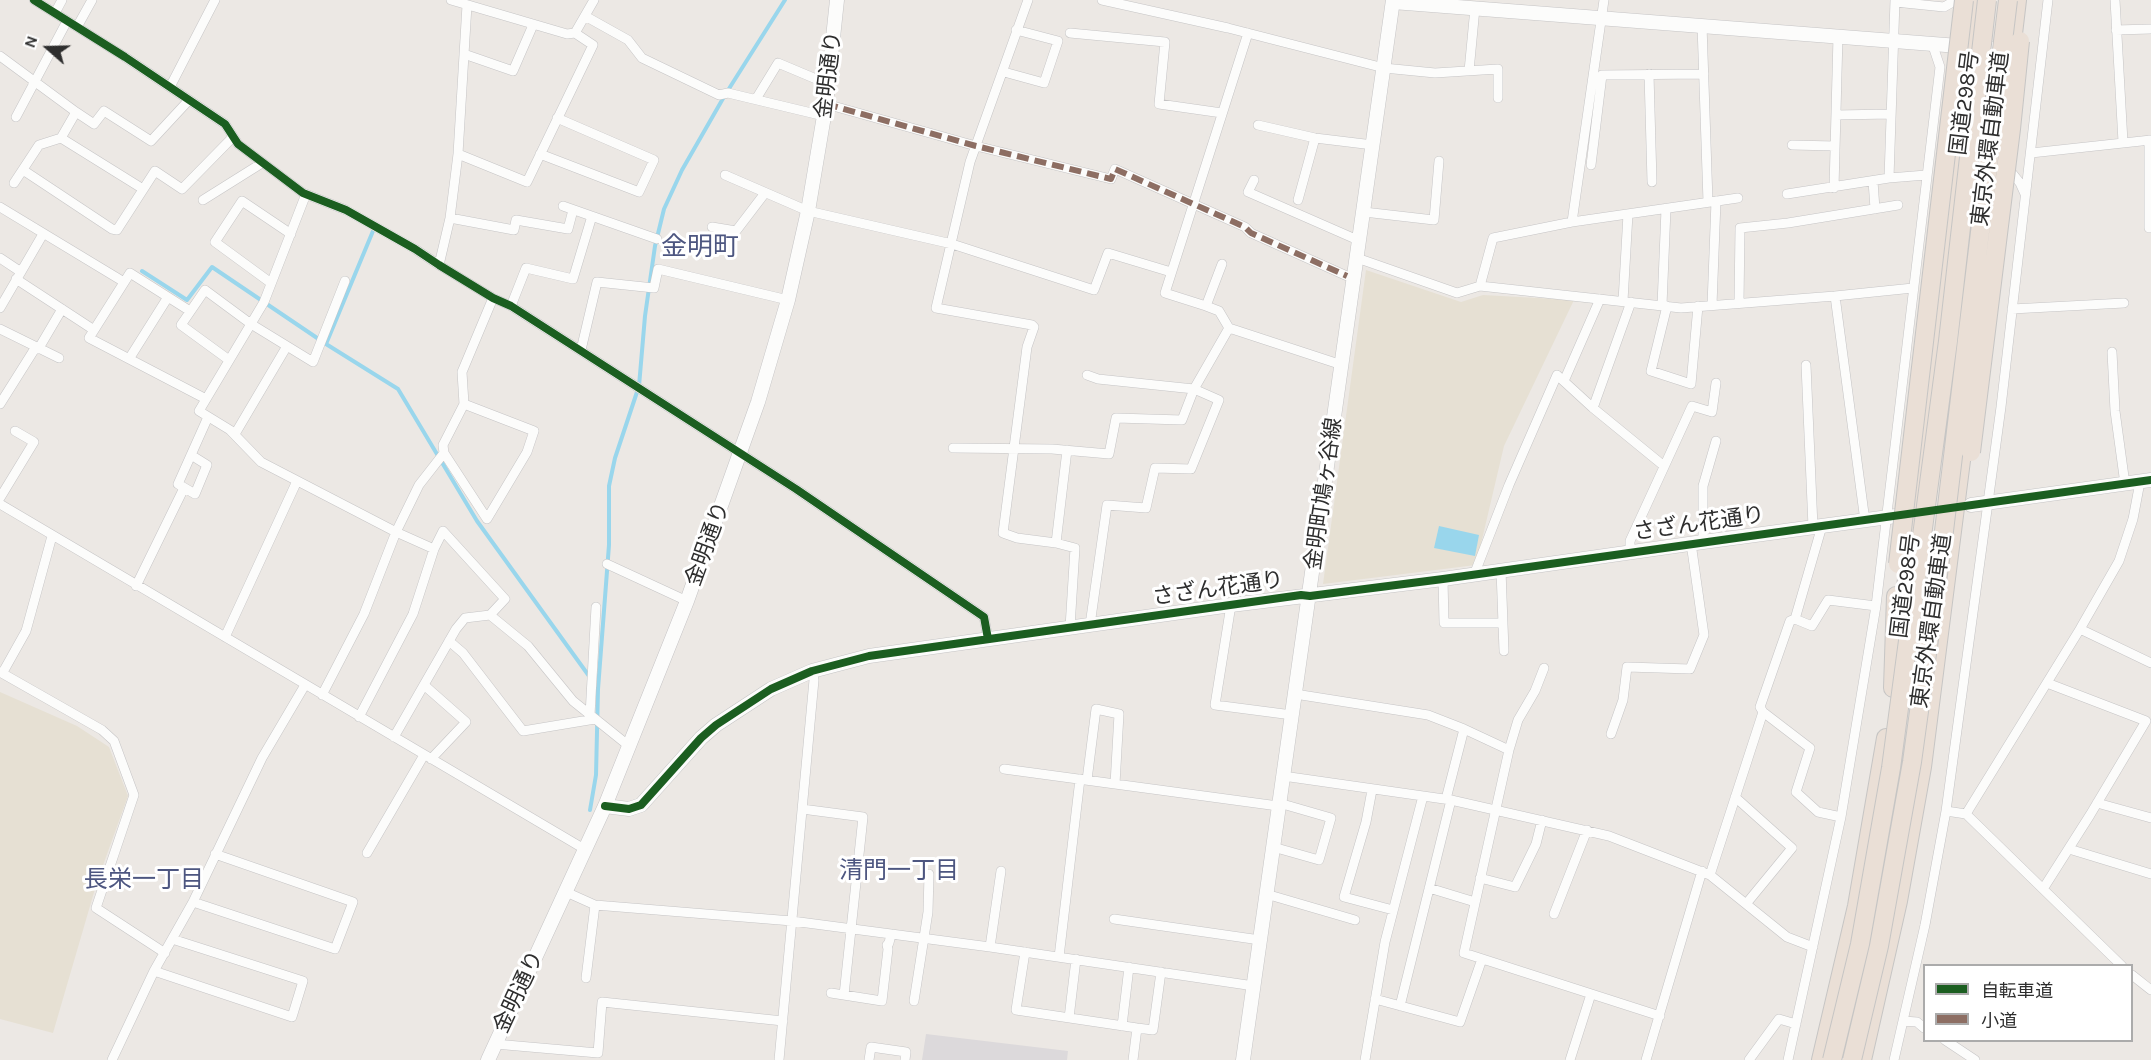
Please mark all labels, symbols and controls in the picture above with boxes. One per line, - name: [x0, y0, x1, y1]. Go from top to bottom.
- north arrow: [18, 18, 78, 78]
- street label: 金明通り: [811, 30, 847, 120]
- text: N: [20, 33, 42, 50]
- street label: 国道298号: [1945, 49, 1985, 157]
- street label: 東京外環自動車道: [1967, 50, 2015, 228]
- district label: 金明町: [661, 232, 739, 264]
- street label: 金明町鳩ヶ谷線: [1300, 416, 1348, 572]
- street label: 金明通り: [681, 498, 735, 590]
- street label: さざん花通り: [1632, 502, 1766, 546]
- street label: 国道298号: [1886, 532, 1926, 640]
- street label: 東京外環自動車道: [1907, 532, 1957, 710]
- street label: さざん花通り: [1151, 567, 1285, 611]
- district label: 清門一丁目: [839, 857, 959, 885]
- district label: 長栄一丁目: [84, 866, 204, 894]
- street label: 金明通り: [488, 947, 550, 1037]
- legend: [1923, 964, 2133, 1042]
- text: 自転車道: [1981, 980, 2053, 1002]
- text: 小道: [1981, 1010, 2017, 1032]

